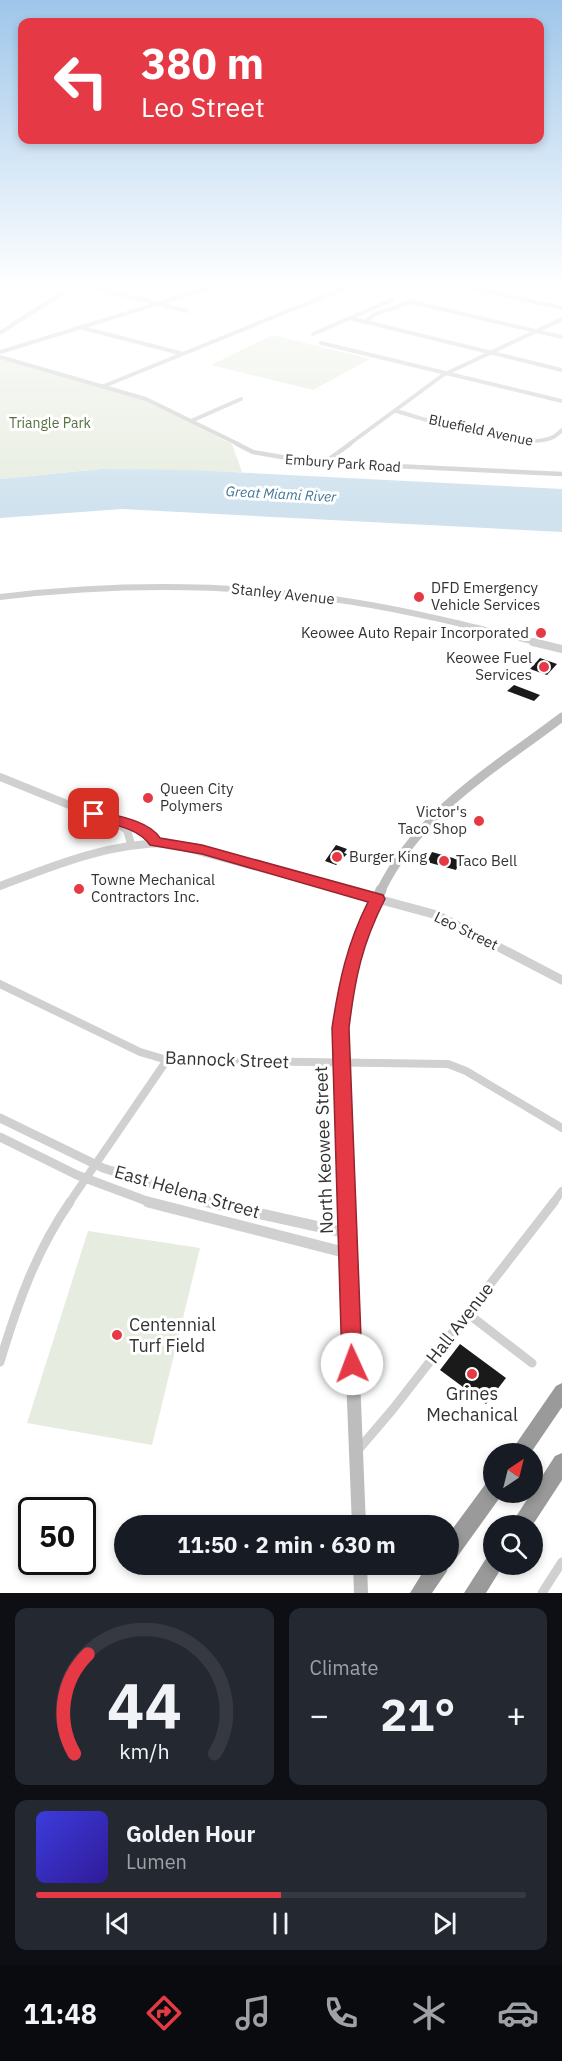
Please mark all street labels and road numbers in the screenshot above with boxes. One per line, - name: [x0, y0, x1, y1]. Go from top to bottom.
- street label: Bluefield Avenue: [427, 410, 535, 450]
- street label: Embury Park Road: [285, 450, 401, 476]
- street label: Stanley Avenue: [230, 579, 336, 608]
- street label: Leo Street: [431, 907, 501, 954]
- street label: Bannock Street: [165, 1046, 289, 1073]
- street label: North Keowee Street: [309, 1066, 338, 1234]
- street label: East Helena Street: [112, 1160, 262, 1223]
- street label: Hall Avenue: [421, 1278, 498, 1368]

